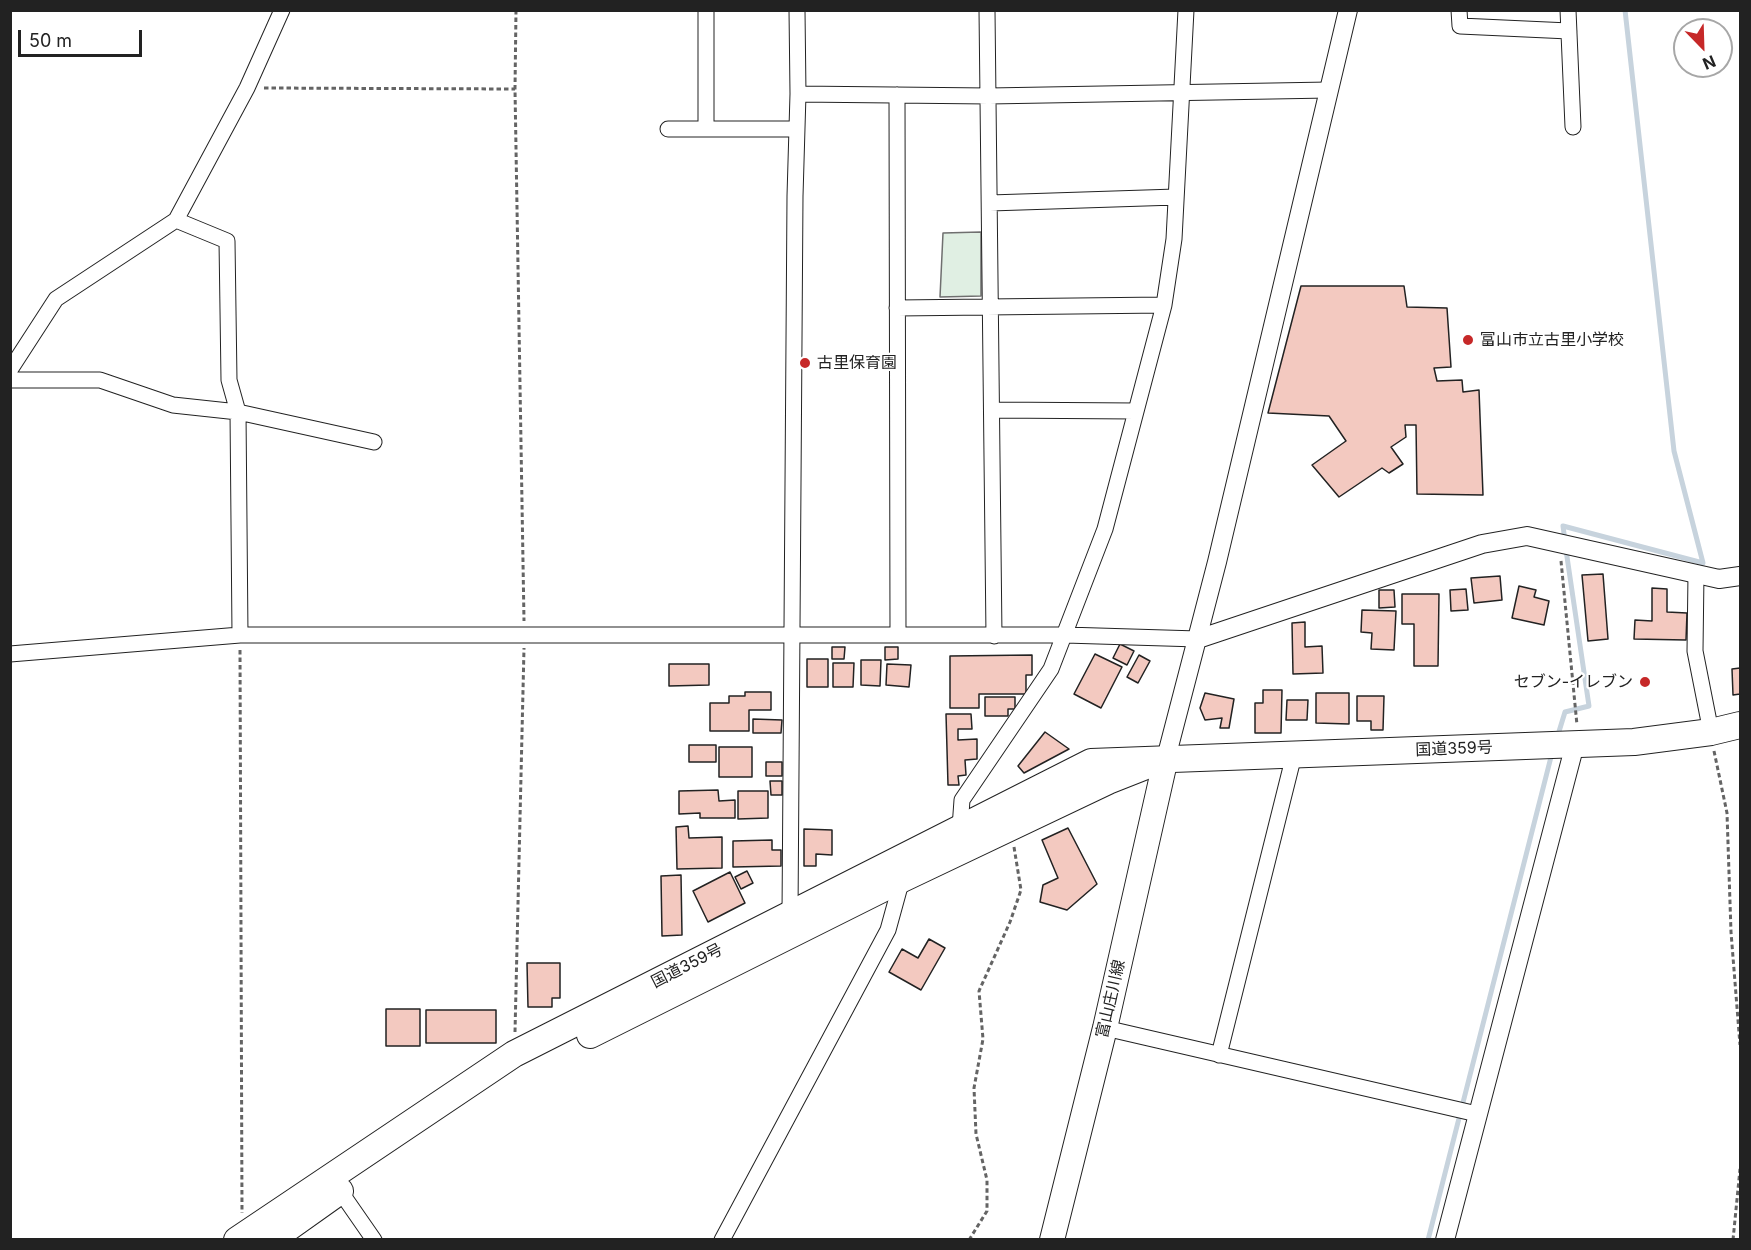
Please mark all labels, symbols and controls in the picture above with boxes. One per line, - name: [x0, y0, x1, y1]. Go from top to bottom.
- scale bar: [21, 18, 146, 56]
- north arrow: [1673, 18, 1733, 78]
- text: 50 m: [29, 30, 72, 51]
- text: N: [1700, 51, 1719, 74]
- place label: 富山市立古里小学校: [1480, 330, 1624, 350]
- marker: 富山市立古里小学校: [1461, 333, 1475, 347]
- place label: 古里保育園: [817, 353, 897, 373]
- marker: 古里保育園: [798, 356, 812, 370]
- place label: セブン-イレブン: [1514, 672, 1633, 692]
- marker: セブン-イレブン: [1638, 675, 1652, 689]
- street label: 国道359号: [1415, 738, 1493, 760]
- street label: 国道359号: [648, 940, 726, 992]
- street label: 富山庄川線: [1093, 958, 1129, 1040]

